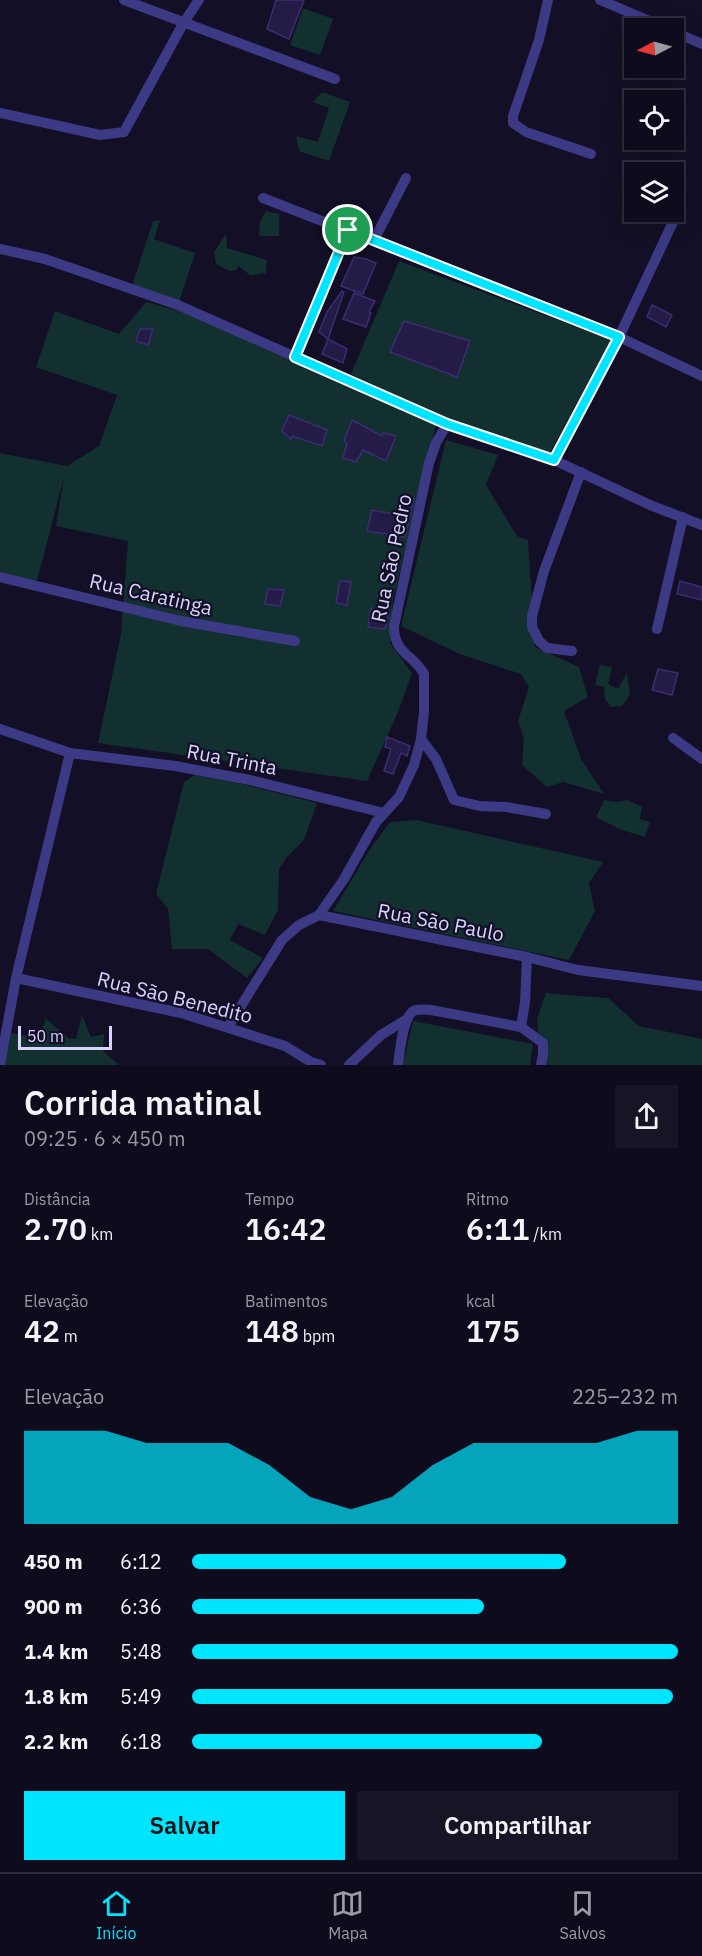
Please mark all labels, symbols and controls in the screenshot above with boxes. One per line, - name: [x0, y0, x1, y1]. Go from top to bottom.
- north arrow: [624, 18, 684, 78]
- map controls: [624, 18, 684, 222]
- button: locate: [624, 90, 684, 150]
- button: layers: [624, 162, 684, 222]
- pin: [322, 204, 373, 255]
- icon: arrive: [331, 213, 364, 246]
- street label: Rua São Pedro: [364, 491, 418, 625]
- street label: Rua Caratinga: [87, 567, 215, 621]
- street label: Rua Trinta: [185, 737, 280, 781]
- street label: Rua São Paulo: [375, 896, 507, 948]
- street label: Rua São Benedito: [95, 965, 255, 1029]
- scale bar: [18, 1023, 112, 1050]
- text: 50 m: [27, 1026, 64, 1046]
- text: Corrida matinal: [24, 1081, 261, 1124]
- button: share: [615, 1085, 678, 1148]
- text: 09:25 · 6 × 450 m: [24, 1125, 185, 1152]
- text: Distância: [24, 1189, 90, 1209]
- text: Tempo: [245, 1189, 294, 1209]
- text: Ritmo: [466, 1189, 509, 1209]
- text: 2.70: [24, 1209, 87, 1248]
- text: 16:42: [245, 1209, 327, 1248]
- text: 6:11: [466, 1209, 530, 1248]
- text: km: [87, 1224, 113, 1244]
- text: /km: [530, 1224, 562, 1244]
- text: Elevação: [24, 1291, 88, 1311]
- text: Batimentos: [245, 1291, 328, 1311]
- text: kcal: [466, 1291, 495, 1311]
- text: 42: [24, 1311, 60, 1350]
- text: 148: [245, 1311, 299, 1350]
- text: 175: [466, 1311, 520, 1350]
- text: m: [60, 1326, 78, 1346]
- text: bpm: [299, 1326, 335, 1346]
- text: Elevação: [24, 1383, 104, 1410]
- text: 225–232 m: [572, 1383, 678, 1410]
- text: 450 m: [24, 1548, 83, 1575]
- text: 6:12: [120, 1548, 162, 1575]
- text: 900 m: [24, 1593, 83, 1620]
- text: 6:36: [120, 1593, 162, 1620]
- text: 1.4 km: [24, 1638, 88, 1665]
- text: 5:48: [120, 1638, 162, 1665]
- text: 1.8 km: [24, 1683, 88, 1710]
- text: 5:49: [120, 1683, 162, 1710]
- text: 2.2 km: [24, 1728, 88, 1755]
- text: 6:18: [120, 1728, 162, 1755]
- button: Salvar: [24, 1791, 345, 1860]
- button: Compartilhar: [357, 1791, 678, 1860]
- tab: Início: [96, 1887, 136, 1943]
- tab: Mapa: [328, 1887, 368, 1943]
- tab: Salvos: [560, 1887, 606, 1943]

